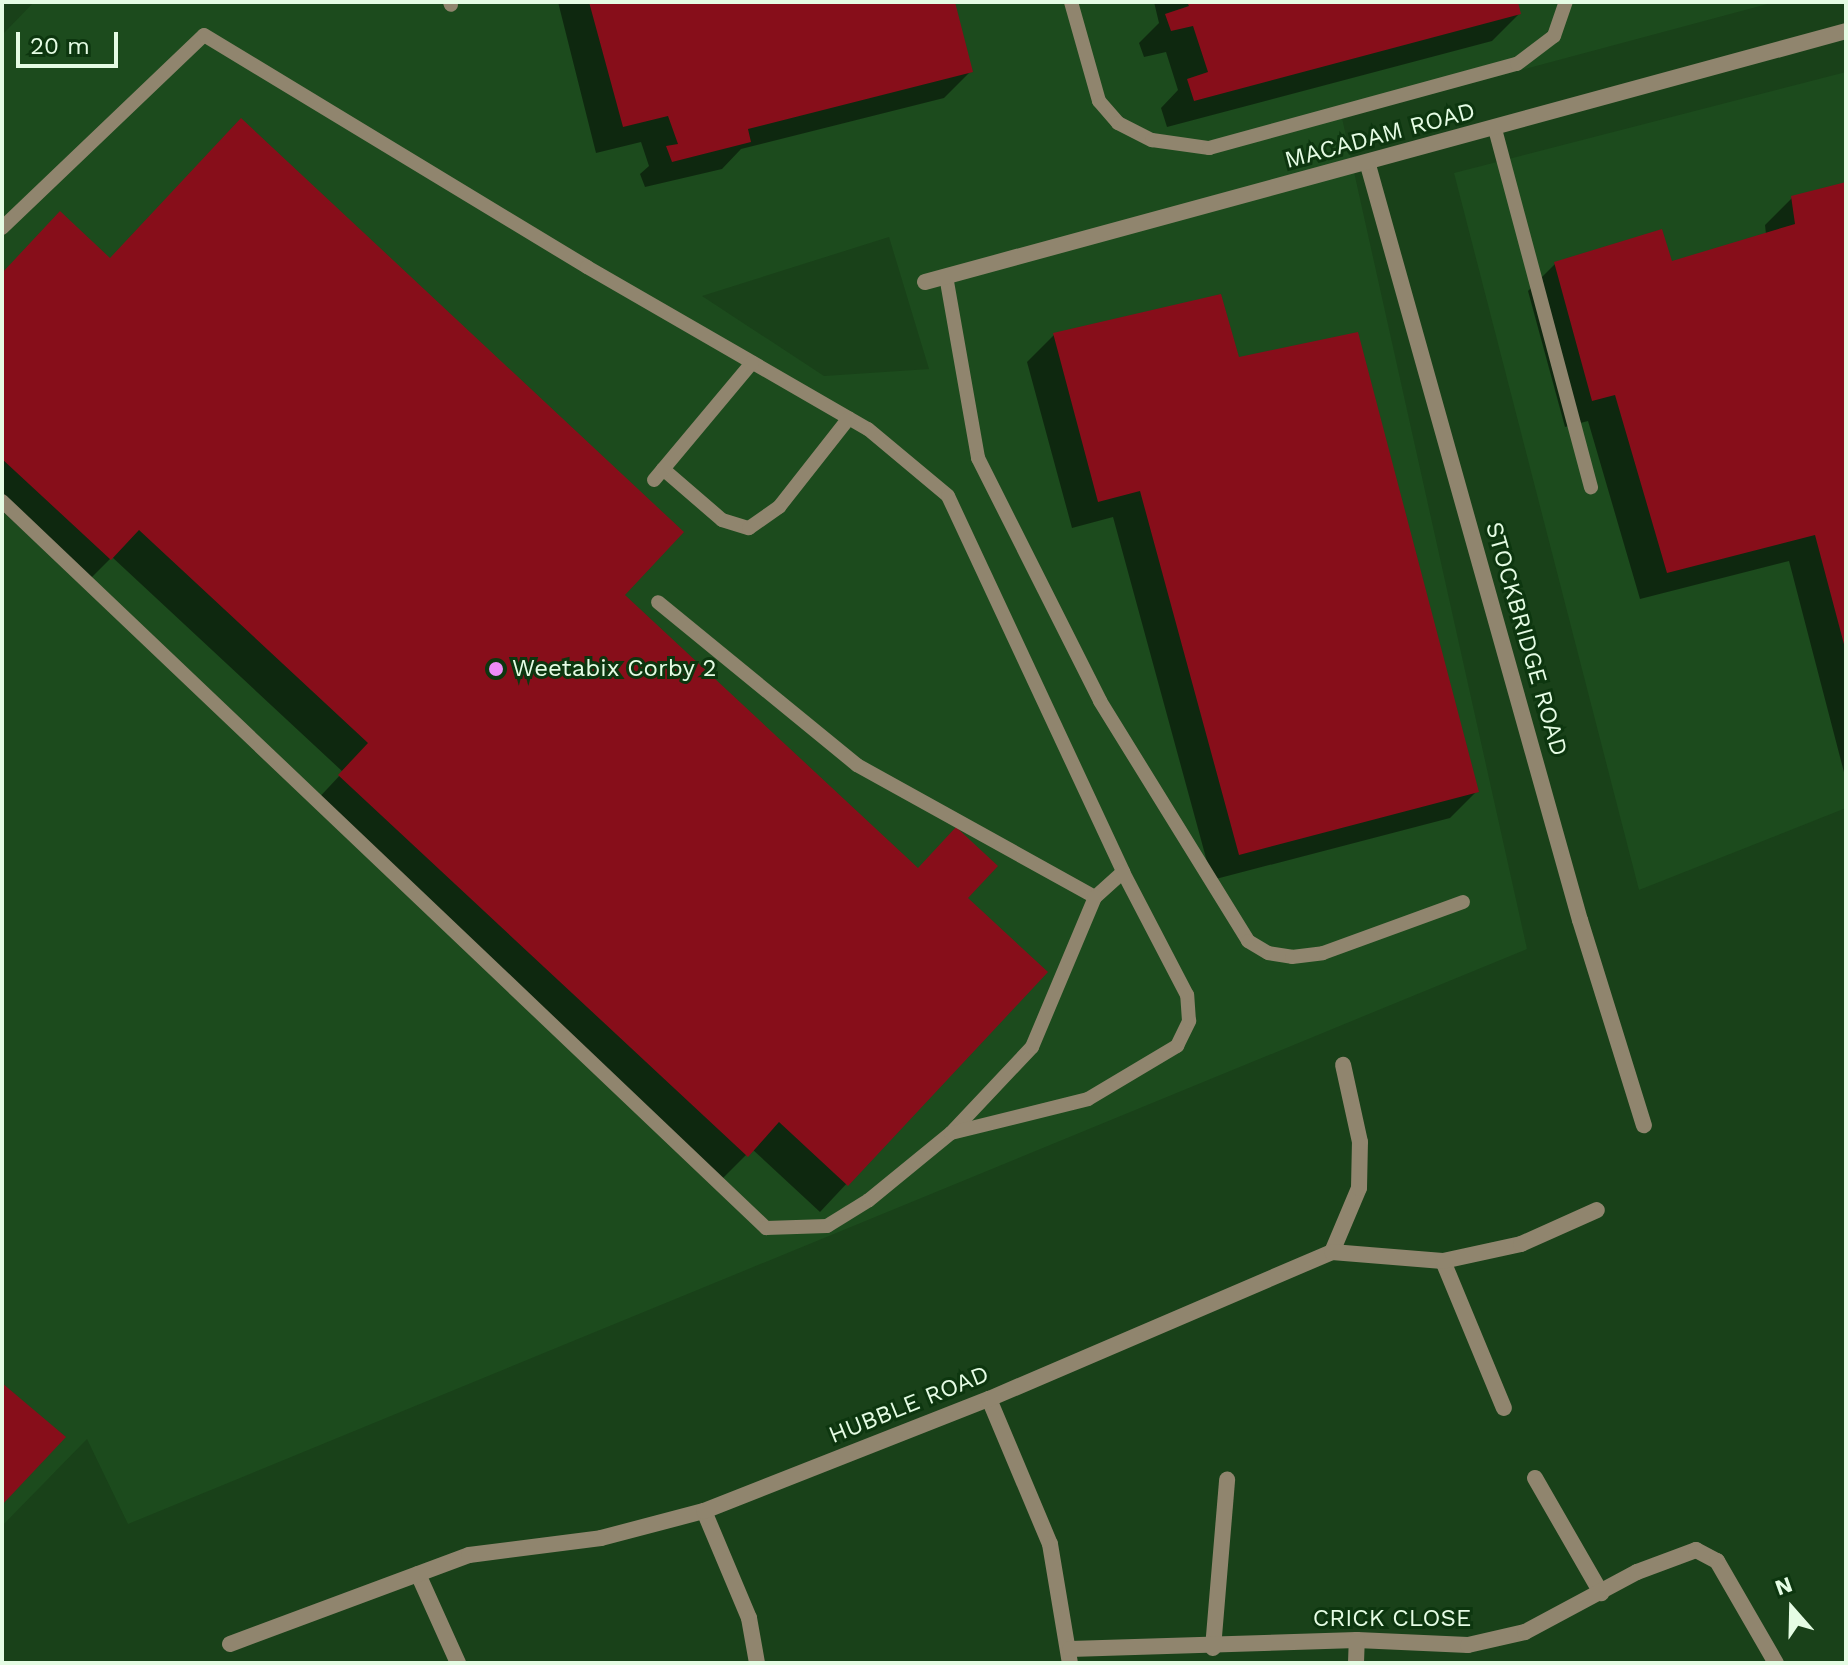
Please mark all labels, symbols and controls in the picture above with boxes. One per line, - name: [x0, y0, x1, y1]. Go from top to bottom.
- scale bar: [20, 16, 122, 66]
- text: 20 m: [30, 32, 90, 60]
- street label: MACADAM ROAD: [1282, 97, 1478, 175]
- street label: STOCKBRIDGE ROAD: [1479, 519, 1573, 759]
- place label: Weetabix Corby 2: [512, 655, 718, 683]
- marker: Weetabix Corby 2: [487, 660, 505, 678]
- street label: HUBBLE ROAD: [825, 1360, 993, 1450]
- north arrow: [1752, 1569, 1832, 1649]
- text: N: [1772, 1571, 1796, 1601]
- street label: CRICK CLOSE: [1313, 1605, 1471, 1633]

